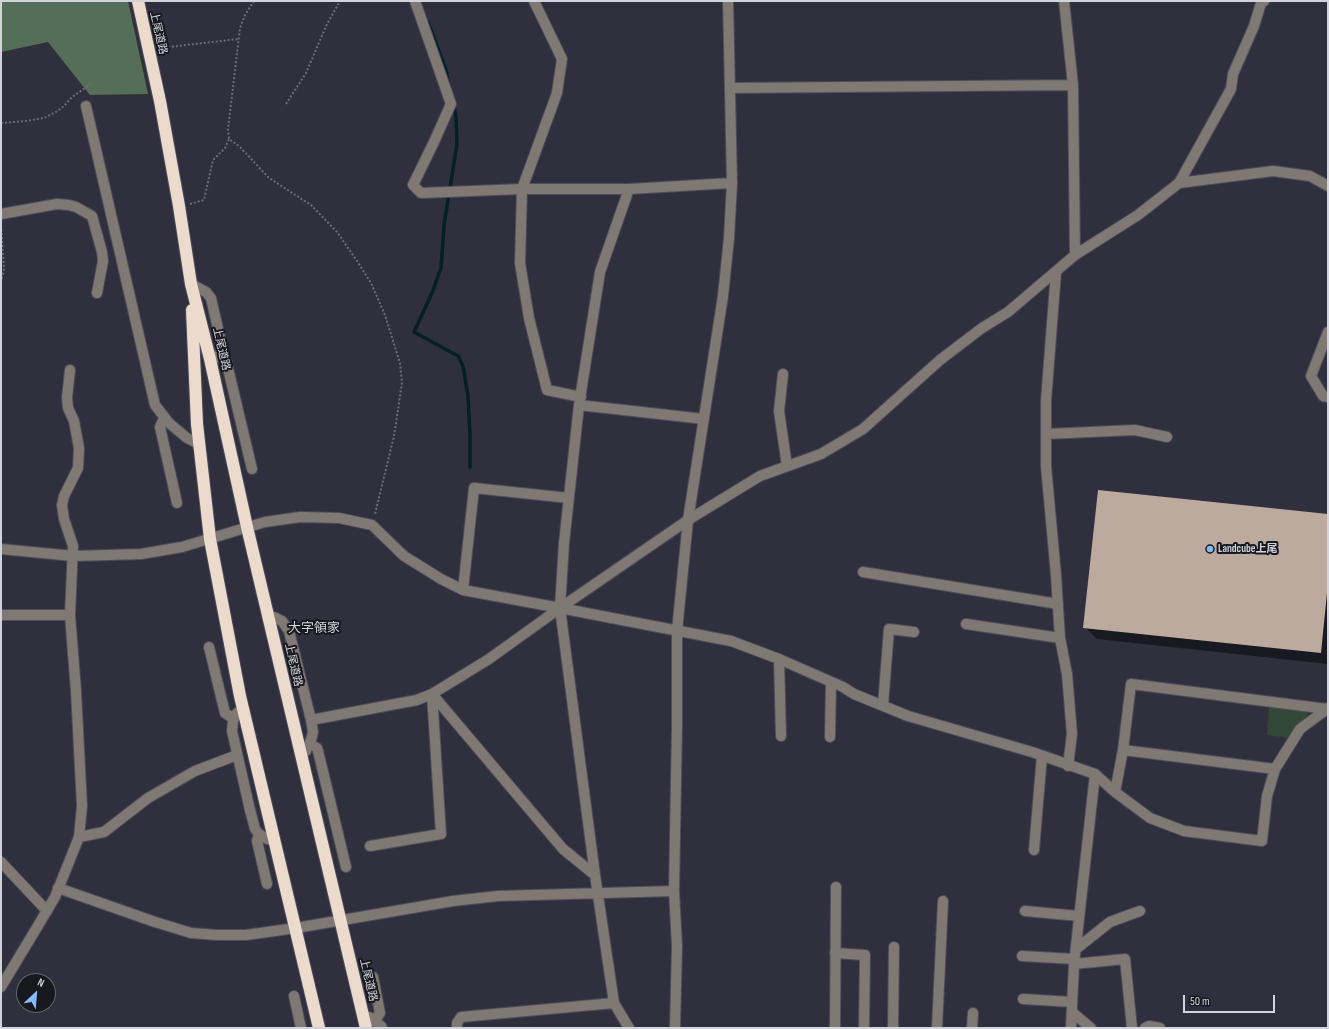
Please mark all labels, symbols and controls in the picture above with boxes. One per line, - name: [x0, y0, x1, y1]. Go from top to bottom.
- street label: 上尾道路: [147, 10, 169, 56]
- street label: 上尾道路: [210, 326, 232, 372]
- place label: Landcube上尾: [1218, 542, 1278, 556]
- marker: Landcube上尾: [1205, 544, 1215, 554]
- district label: 大字領家: [288, 621, 340, 637]
- street label: 上尾道路: [282, 642, 304, 688]
- street label: 上尾道路: [357, 957, 379, 1003]
- north arrow: [16, 973, 56, 1013]
- text: N: [36, 976, 47, 990]
- scale bar: [1185, 987, 1277, 1013]
- text: 50 m: [1190, 994, 1210, 1009]

